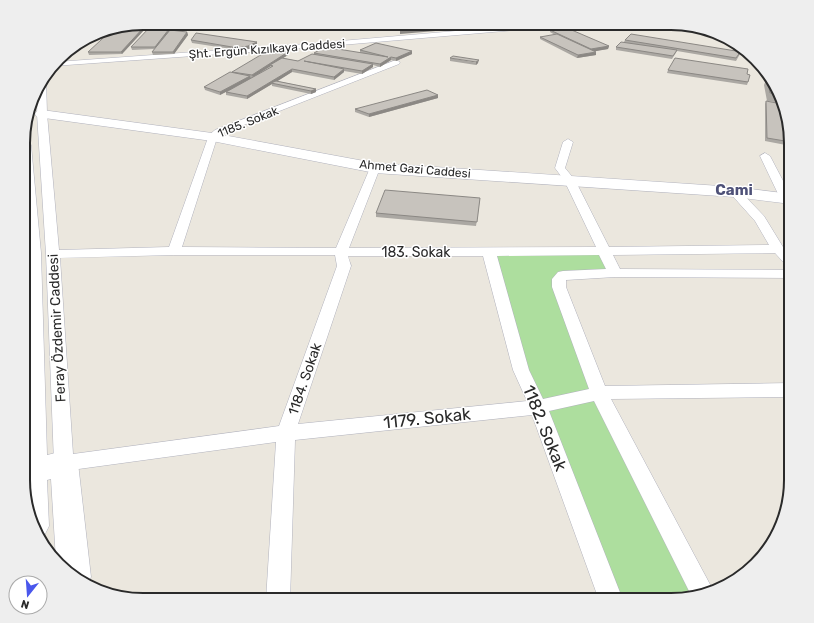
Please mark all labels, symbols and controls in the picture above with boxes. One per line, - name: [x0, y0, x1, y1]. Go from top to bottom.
- street label: Şht. Ergün Kızılkaya Caddesi: [188, 37, 346, 61]
- street label: 1185. Sokak: [216, 103, 281, 141]
- street label: Ahmet Gazi Caddesi: [359, 157, 471, 181]
- district label: Cami: [715, 181, 753, 199]
- street label: 183. Sokak: [381, 244, 451, 261]
- street label: Feray Özdemir Caddesi: [45, 253, 69, 403]
- street label: 1184. Sokak: [285, 340, 326, 417]
- street label: 1182. Sokak: [519, 382, 571, 474]
- street label: 1179. Sokak: [382, 403, 472, 433]
- north arrow: [8, 575, 48, 615]
- text: N: [19, 597, 31, 611]

